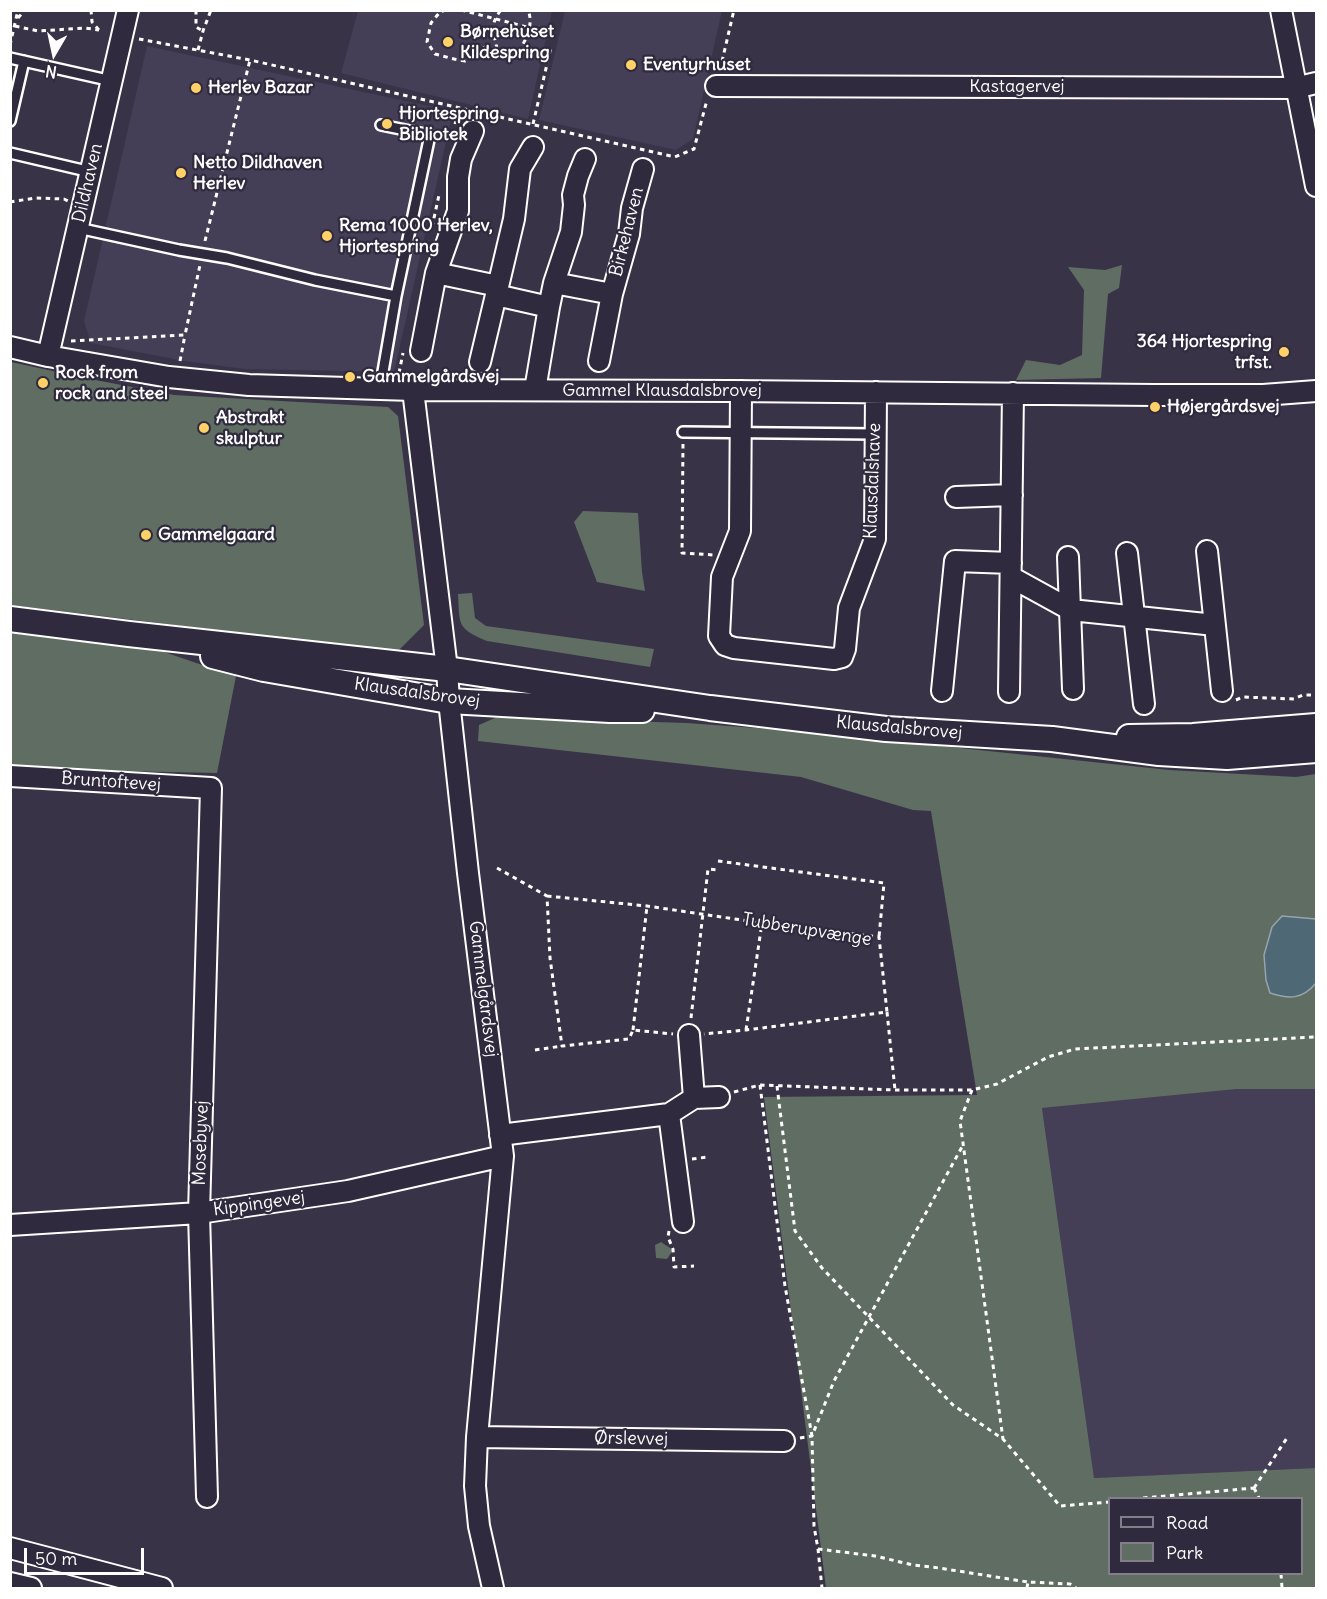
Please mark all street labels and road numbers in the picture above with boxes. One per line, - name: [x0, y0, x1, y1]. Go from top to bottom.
- street label: Kastagervej: [969, 76, 1065, 98]
- street label: Dildhaven: [68, 141, 108, 225]
- street label: Birkehaven: [605, 185, 649, 279]
- street label: Gammel Klausdalsbrovej: [562, 380, 762, 402]
- street label: Klausdalshave: [860, 423, 886, 539]
- street label: Klausdalsbrovej: [353, 673, 481, 713]
- street label: Klausdalsbrovej: [835, 712, 963, 744]
- street label: Bruntoftevej: [60, 768, 162, 796]
- street label: Tubberupvænge: [741, 909, 873, 951]
- street label: Gammelgårdsvej: [464, 920, 502, 1058]
- street label: Mosebyvej: [189, 1100, 213, 1186]
- street label: Kippingevej: [212, 1187, 306, 1221]
- street label: Ørslevvej: [594, 1428, 668, 1450]

